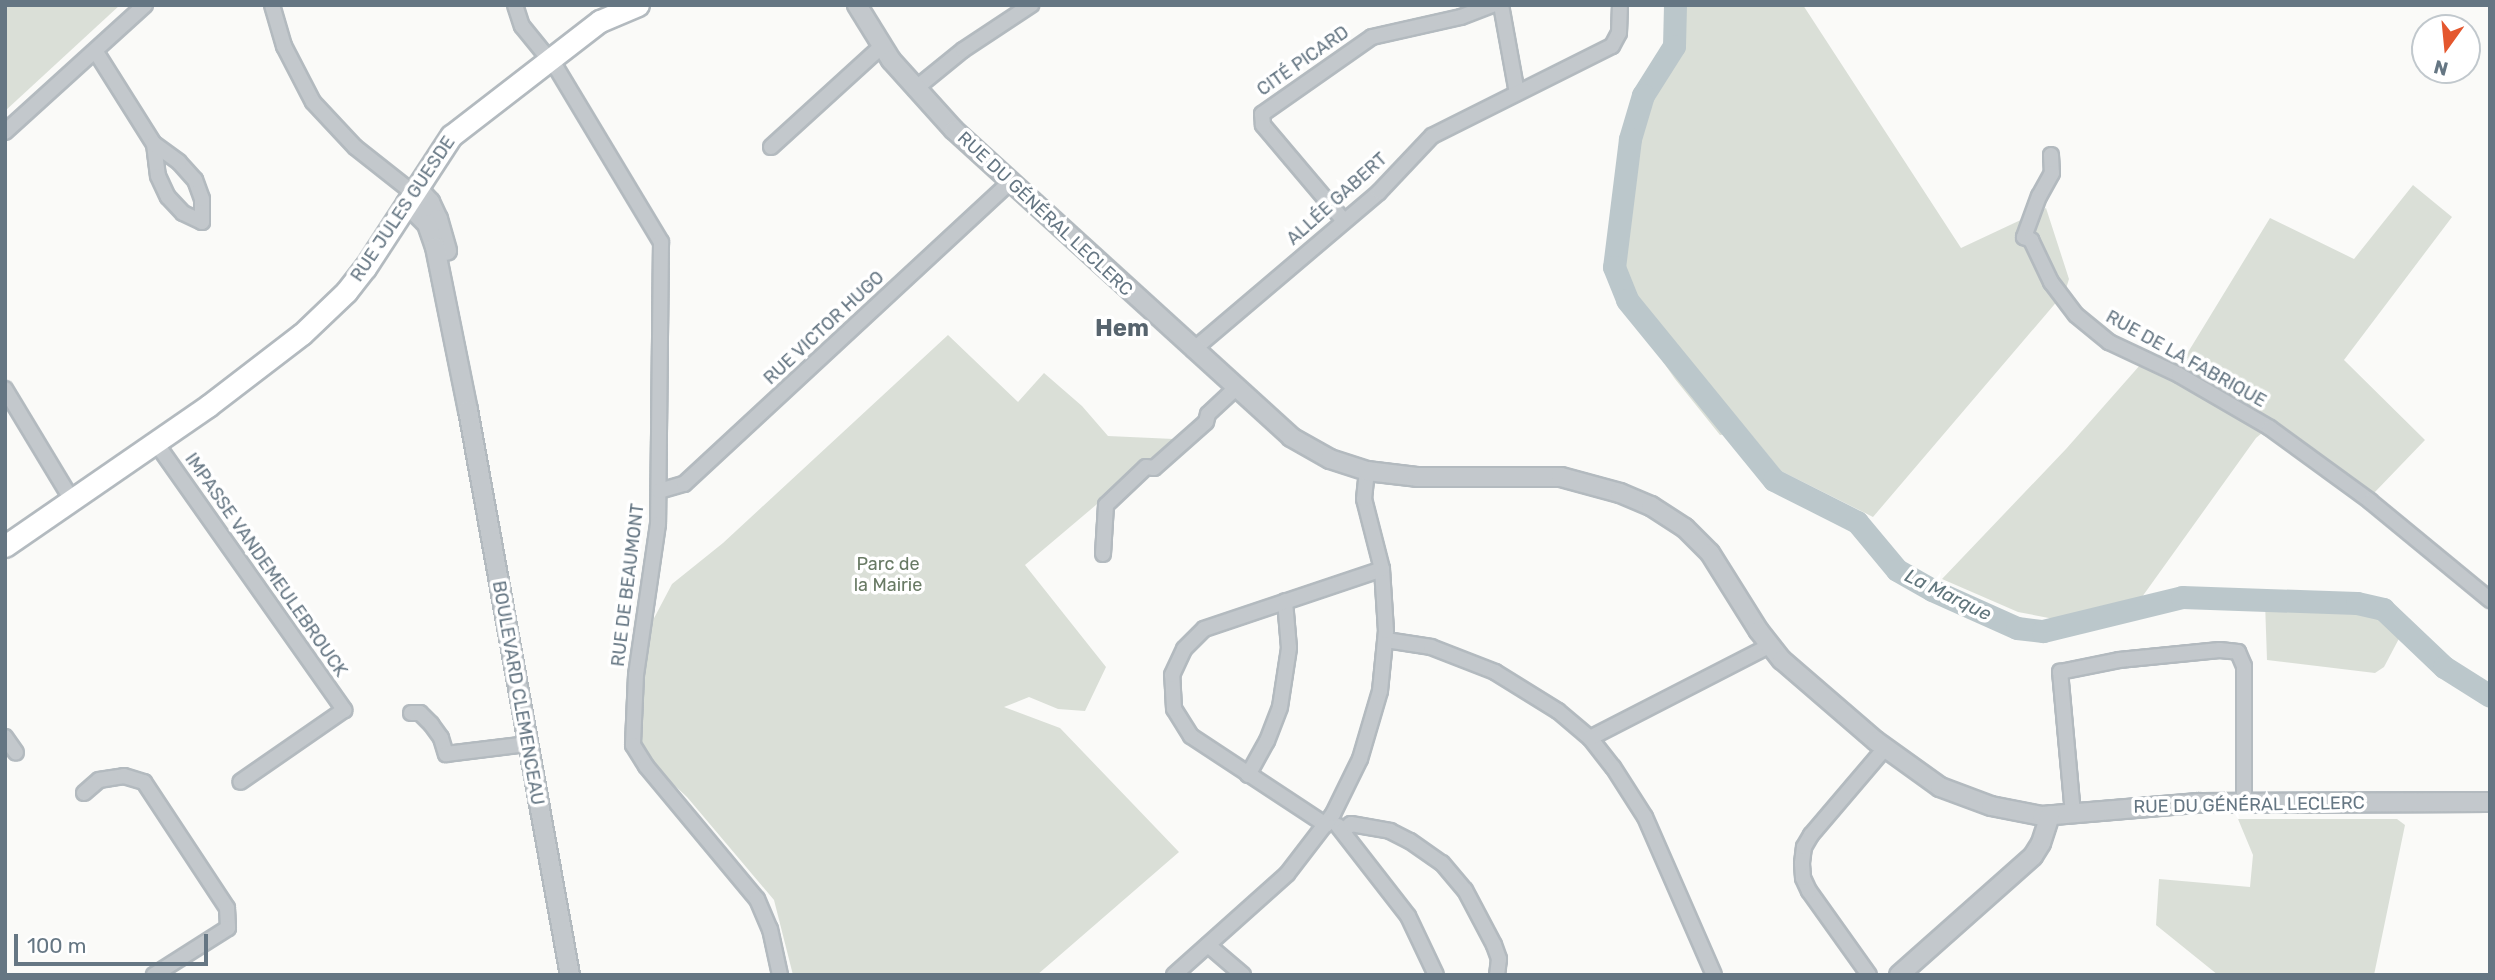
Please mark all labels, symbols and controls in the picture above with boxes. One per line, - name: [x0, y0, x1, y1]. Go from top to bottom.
- north arrow: [2411, 14, 2481, 84]
- street label: CITÉ PICARD: [1253, 21, 1353, 101]
- text: N: [2431, 55, 2451, 81]
- street label: RUE DU GÉNÉRAL LECLERC: [953, 127, 1137, 301]
- street label: RUE JULES GUESDE: [346, 132, 460, 286]
- street label: ALLÉE GABERT: [1282, 148, 1392, 250]
- street label: RUE VICTOR HUGO: [759, 267, 889, 389]
- street label: RUE DE LA FABRIQUE: [2102, 306, 2270, 412]
- district label: Hem: [1095, 315, 1149, 343]
- street label: IMPASSE VANDEMEULEBROUCK: [180, 449, 352, 681]
- street label: RUE DE BEAUMONT: [607, 502, 649, 668]
- park label: Parc de la Mairie: [854, 554, 922, 596]
- water label: La Marque: [1901, 564, 1995, 626]
- street label: BOULEVARD CLEMENCEAU: [488, 579, 548, 807]
- street label: RUE DU GÉNÉRAL LECLERC: [2133, 792, 2365, 818]
- scale bar: [18, 920, 212, 964]
- text: 100 m: [27, 933, 86, 958]

